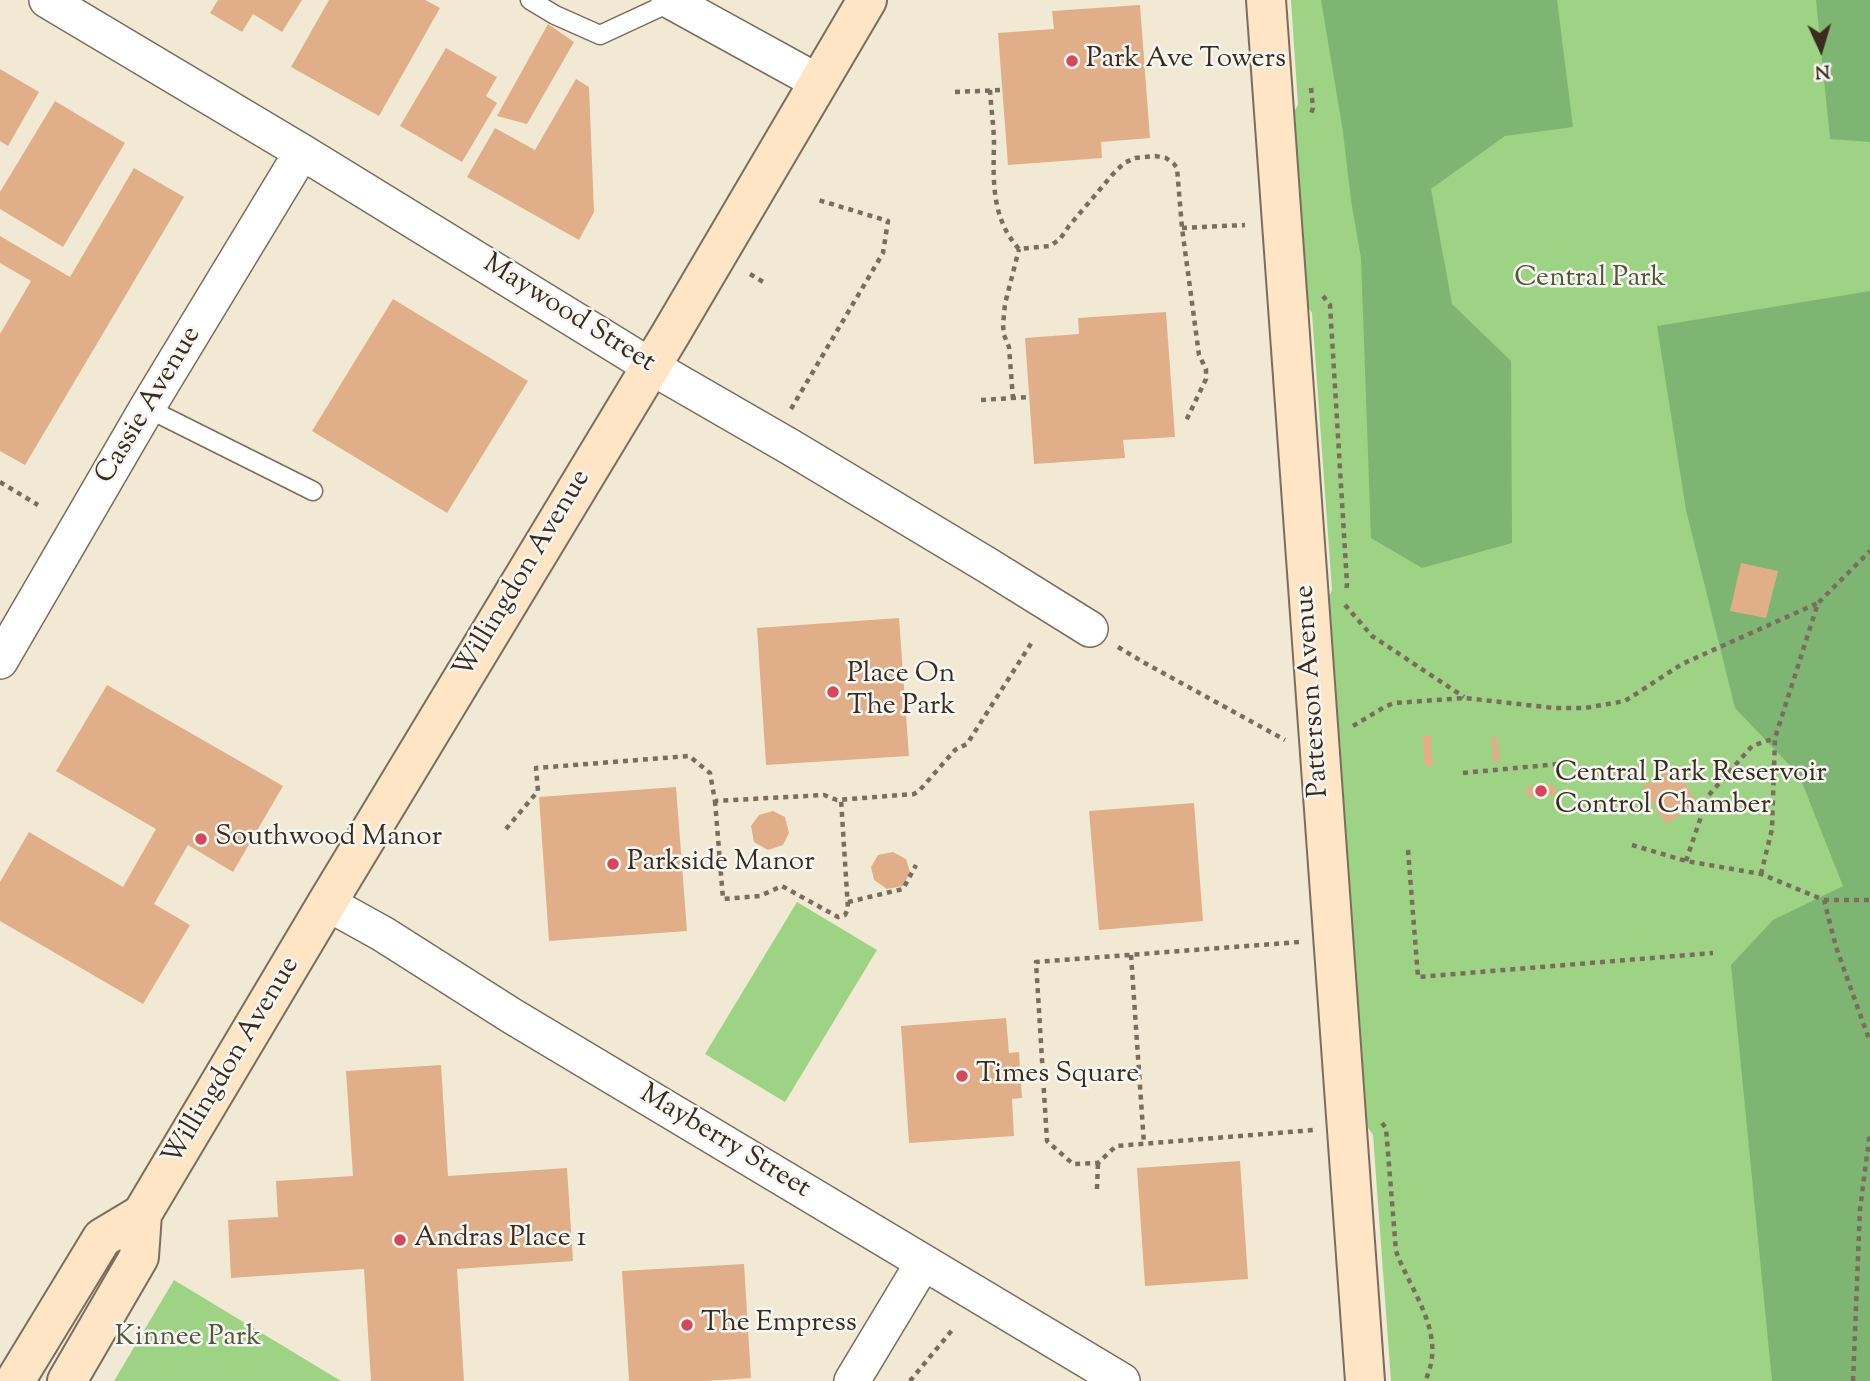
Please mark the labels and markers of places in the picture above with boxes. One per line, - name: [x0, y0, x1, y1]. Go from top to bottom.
- place label: Park Ave Towers: [1086, 44, 1286, 78]
- marker: Park Ave Towers: [1064, 53, 1080, 69]
- place label: Place On The Park: [847, 659, 955, 725]
- marker: Place On The Park: [825, 684, 841, 700]
- place label: Central Park Reservoir Control Chamber: [1555, 758, 1827, 824]
- marker: Central Park Reservoir Control Chamber: [1533, 783, 1549, 799]
- place label: Southwood Manor: [215, 822, 442, 856]
- marker: Southwood Manor: [193, 831, 209, 847]
- place label: Parkside Manor: [627, 847, 815, 881]
- marker: Parkside Manor: [605, 856, 621, 872]
- place label: Times Square: [976, 1059, 1139, 1093]
- marker: Times Square: [954, 1068, 970, 1084]
- place label: Andras Place 1: [414, 1223, 586, 1257]
- marker: Andras Place 1: [392, 1232, 408, 1248]
- place label: The Empress: [701, 1308, 857, 1342]
- marker: The Empress: [679, 1317, 695, 1333]

